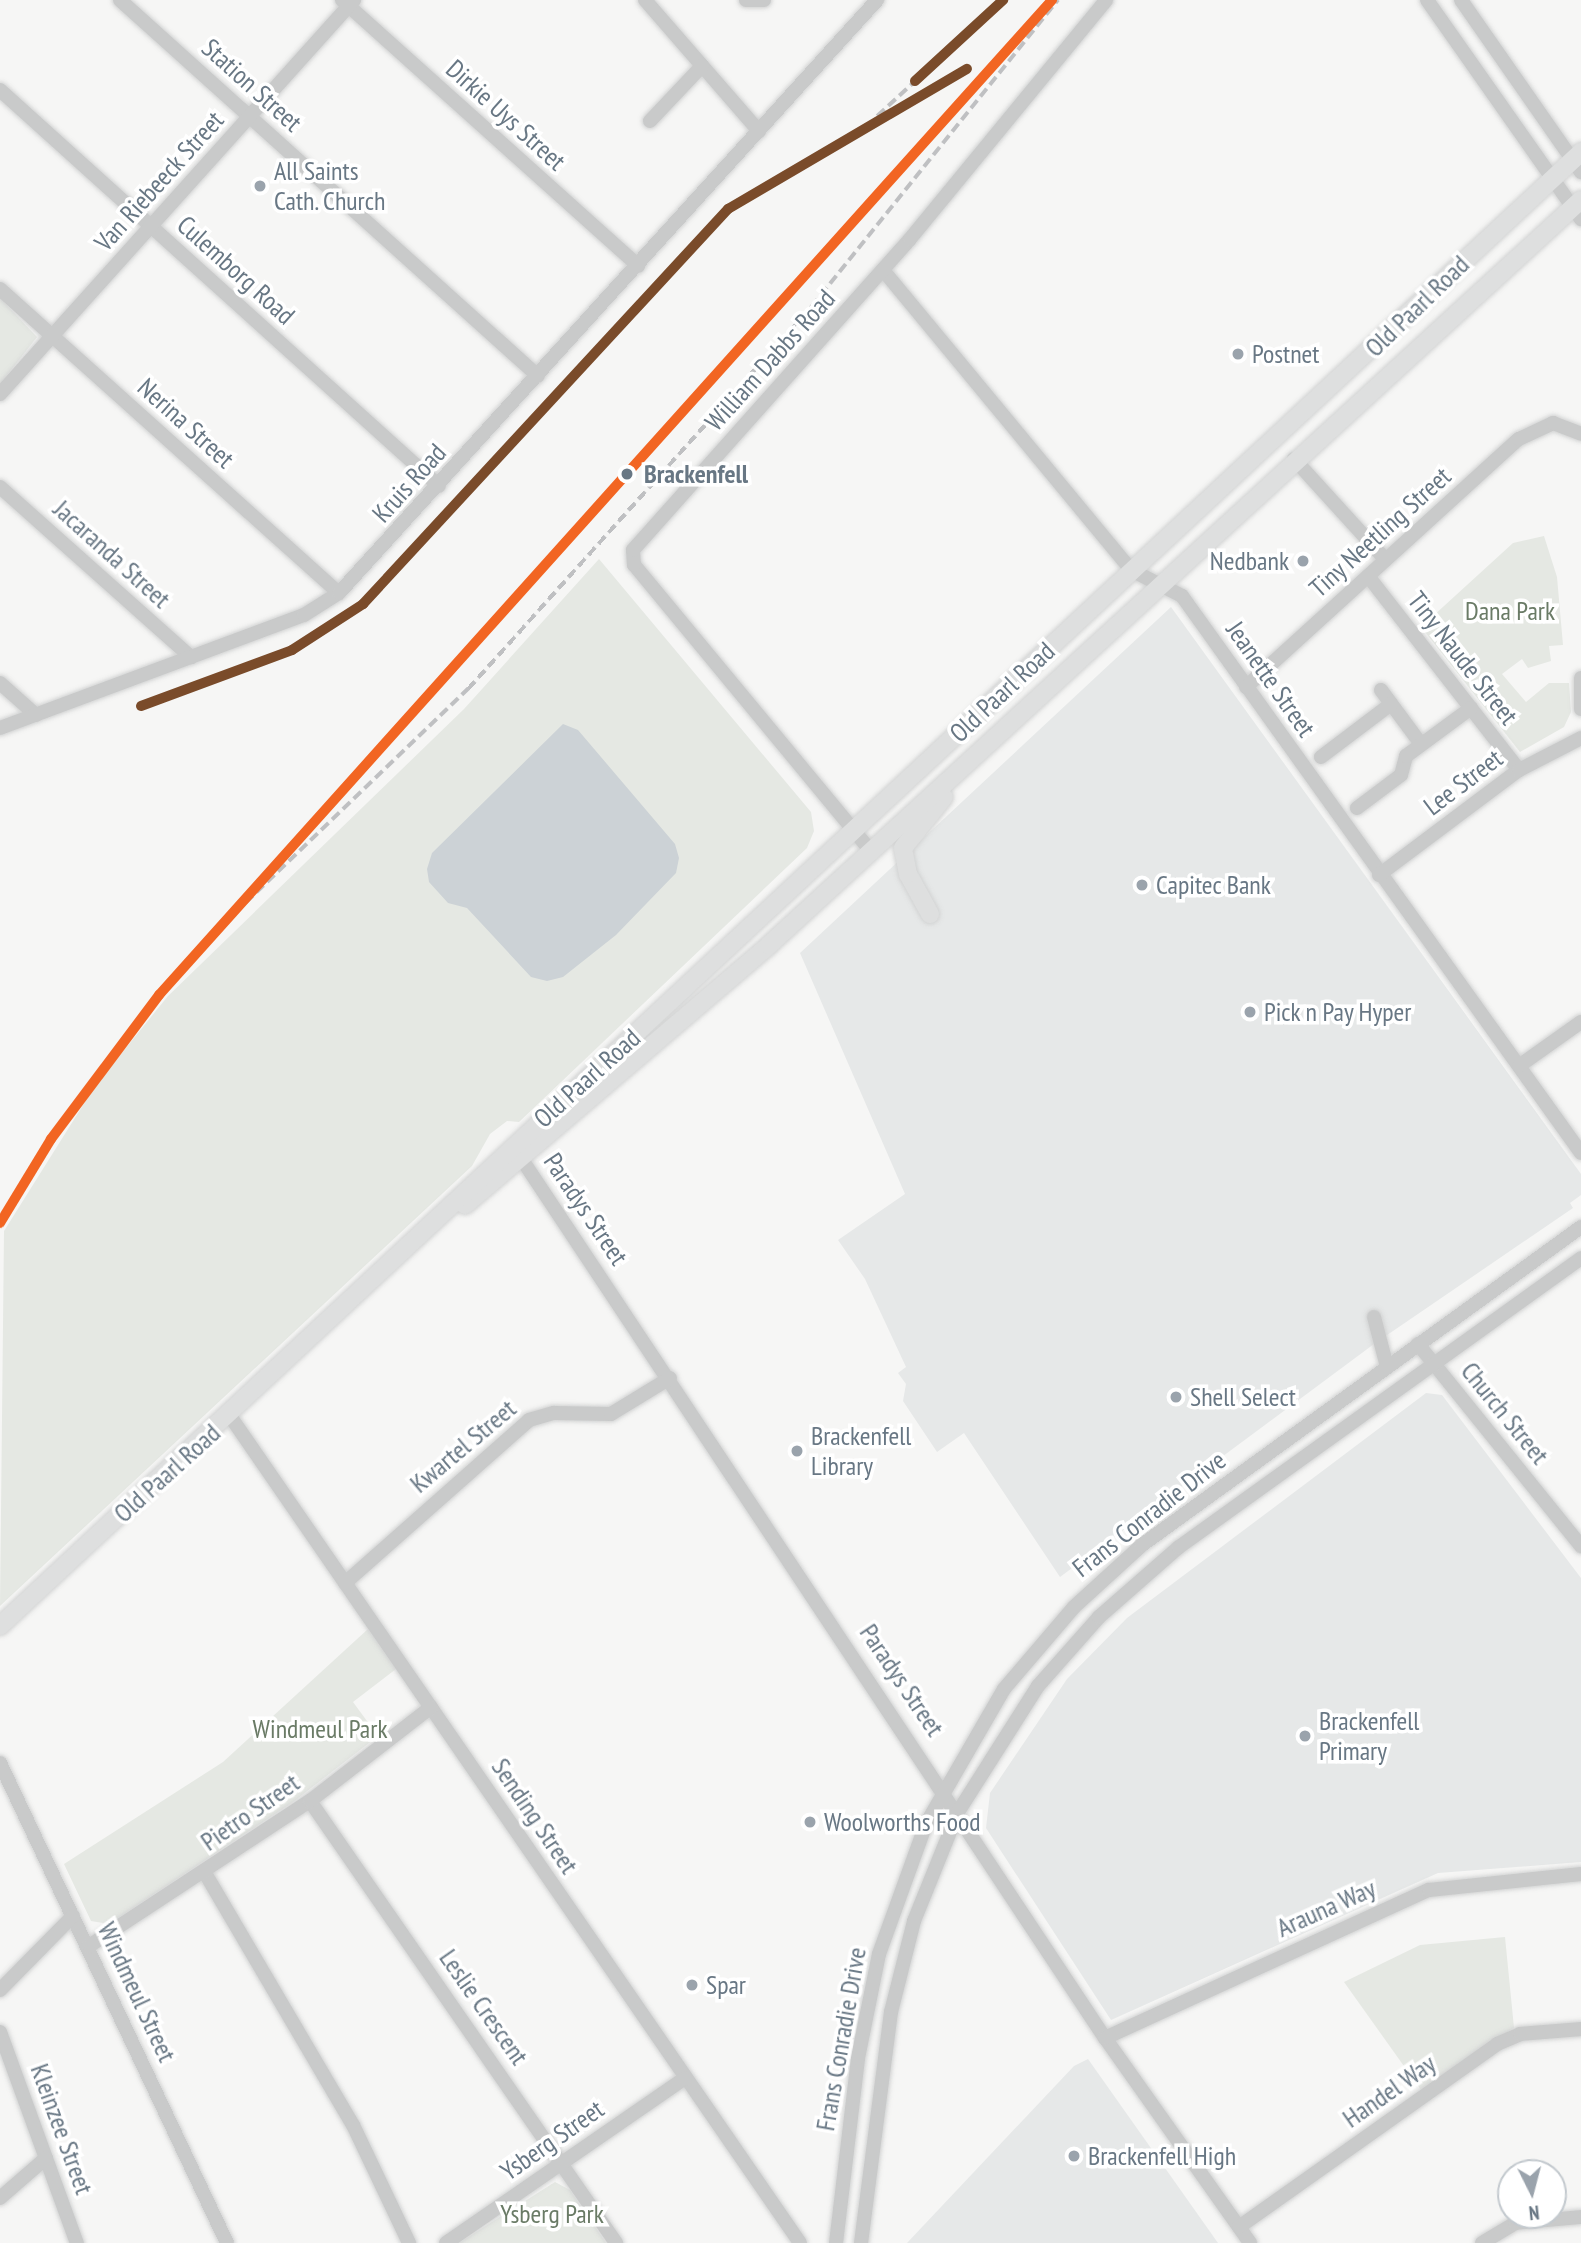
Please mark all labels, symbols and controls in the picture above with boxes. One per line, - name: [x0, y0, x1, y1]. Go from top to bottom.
- street label: Station Street: [196, 32, 308, 138]
- street label: Dirkie Uys Street: [440, 53, 572, 177]
- street label: Van Riebeeck Street: [88, 104, 230, 258]
- place label: All Saints Cath. Church: [274, 155, 387, 216]
- marker: All Saints Cath. Church: [252, 178, 268, 194]
- street label: Culemborg Road: [171, 209, 301, 331]
- street label: Old Paarl Road: [1359, 249, 1475, 363]
- street label: William Dabbs Road: [699, 283, 841, 437]
- place label: Postnet: [1252, 338, 1319, 370]
- marker: Postnet: [1230, 346, 1246, 362]
- street label: Nerina Street: [131, 372, 241, 474]
- street label: Kruis Road: [366, 437, 452, 529]
- place label: Brackenfell: [644, 458, 748, 490]
- street label: Tiny Neetling Street: [1303, 460, 1457, 604]
- marker: Brackenfell: [616, 463, 638, 485]
- street label: Jacaranda Street: [47, 493, 177, 615]
- place label: Nedbank: [1210, 545, 1289, 577]
- marker: Nedbank: [1295, 553, 1311, 569]
- street label: Tiny Naude Street: [1401, 585, 1525, 731]
- park label: Dana Park: [1465, 595, 1555, 627]
- street label: Jeanette Street: [1220, 615, 1322, 743]
- street label: Old Paarl Road: [943, 636, 1061, 748]
- street label: Lee Street: [1418, 742, 1508, 822]
- place label: Capitec Bank: [1156, 869, 1271, 901]
- marker: Capitec Bank: [1134, 877, 1150, 893]
- place label: Pick n Pay Hyper: [1264, 996, 1413, 1028]
- marker: Pick n Pay Hyper: [1242, 1004, 1258, 1020]
- street label: Old Paarl Road: [528, 1022, 646, 1134]
- street label: Paradys Street: [537, 1147, 635, 1271]
- street label: Church Street: [1455, 1356, 1555, 1470]
- place label: Shell Select: [1190, 1381, 1296, 1413]
- marker: Shell Select: [1168, 1389, 1184, 1405]
- street label: Kwartel Street: [404, 1393, 522, 1499]
- street label: Old Paarl Road: [108, 1417, 226, 1529]
- place label: Brackenfell Library: [811, 1420, 911, 1482]
- marker: Brackenfell Library: [789, 1443, 805, 1459]
- street label: Frans Conradie Drive: [1066, 1445, 1232, 1583]
- street label: Paradys Street: [853, 1618, 951, 1742]
- place label: Brackenfell Primary: [1319, 1705, 1419, 1766]
- park label: Windmeul Park: [253, 1713, 387, 1745]
- marker: Brackenfell Primary: [1297, 1728, 1313, 1744]
- street label: Sending Street: [485, 1752, 585, 1880]
- street label: Pietro Street: [195, 1767, 305, 1857]
- place label: Woolworths Food: [824, 1806, 980, 1838]
- marker: Woolworths Food: [802, 1814, 818, 1830]
- street label: Arauna Way: [1272, 1872, 1380, 1944]
- street label: Windmeul Street: [91, 1917, 183, 2067]
- street label: Leslie Crescent: [433, 1943, 535, 2071]
- street label: Frans Conradie Drive: [810, 1945, 872, 2133]
- place label: Spar: [706, 1969, 746, 2001]
- marker: Spar: [684, 1977, 700, 1993]
- street label: Handel Way: [1337, 2048, 1441, 2134]
- street label: Kleinzee Street: [24, 2060, 100, 2198]
- street label: Ysberg Street: [494, 2093, 610, 2187]
- place label: Brackenfell High: [1088, 2140, 1236, 2172]
- marker: Brackenfell High: [1066, 2148, 1082, 2164]
- north arrow: [1497, 2159, 1567, 2229]
- park label: Ysberg Park: [500, 2198, 604, 2230]
- text: N: [1528, 2200, 1540, 2225]

